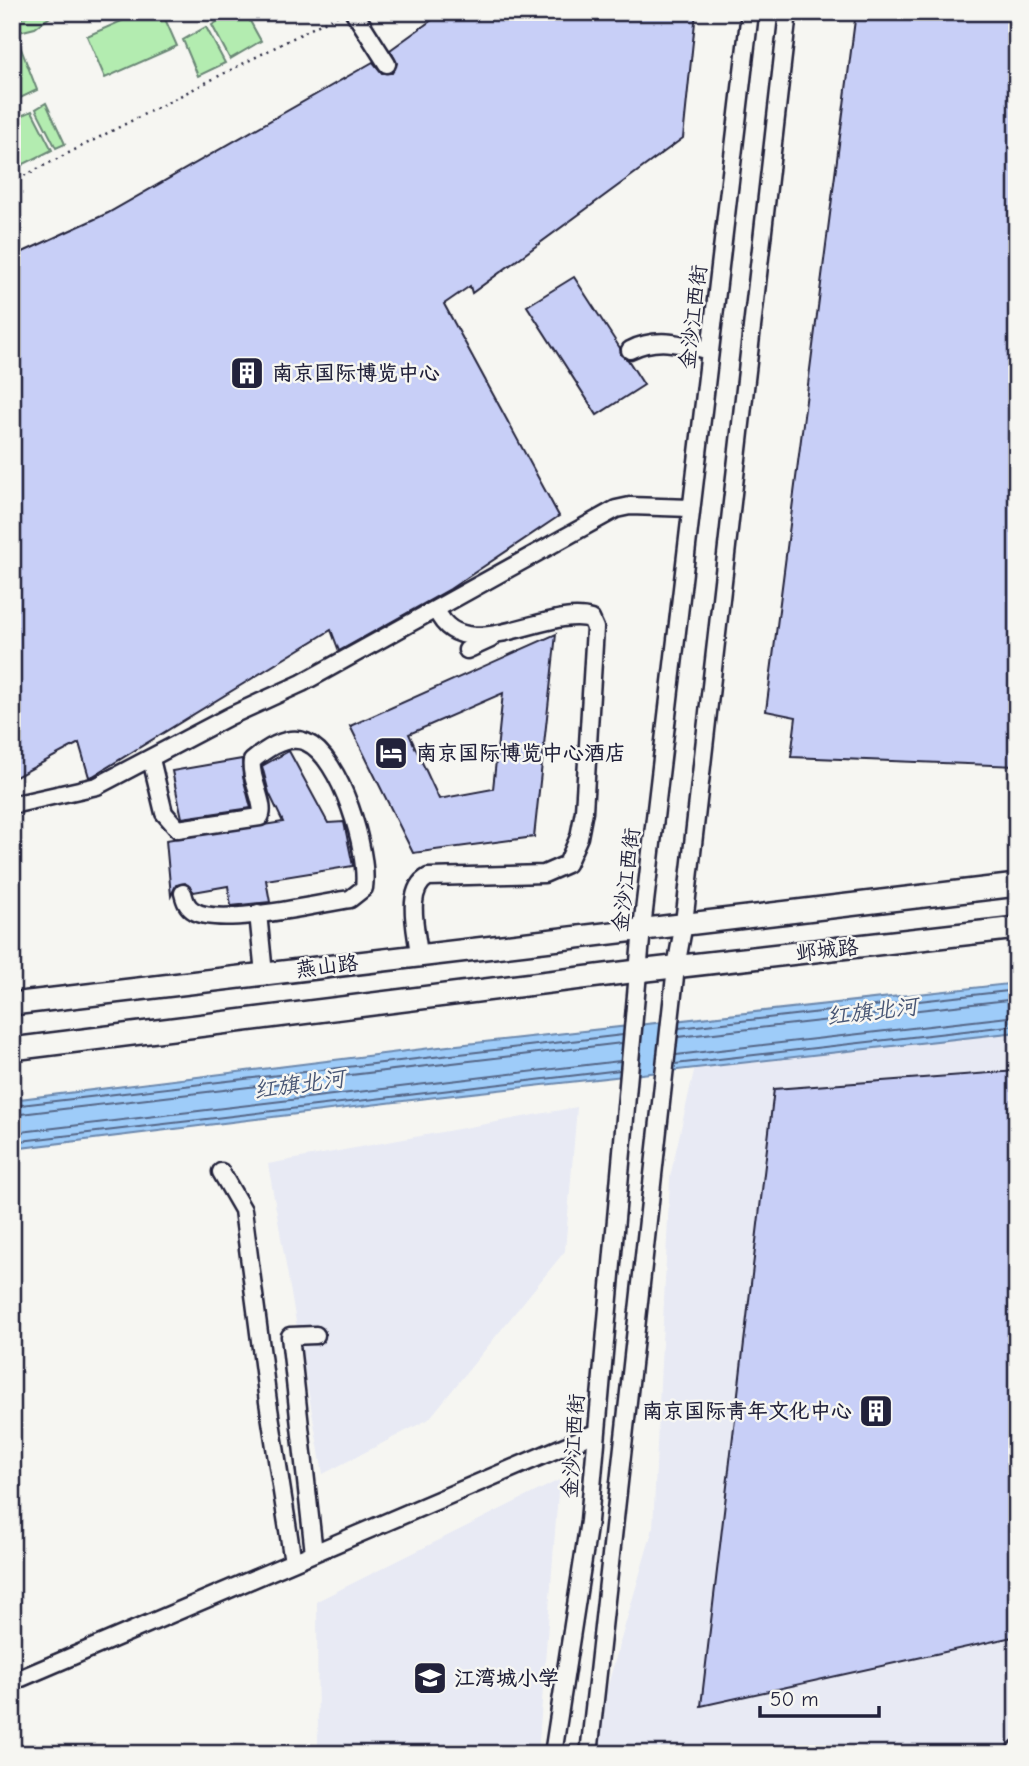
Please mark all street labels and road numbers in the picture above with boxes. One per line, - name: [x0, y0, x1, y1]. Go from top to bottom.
- street label: 金沙江西街: [675, 263, 711, 371]
- street label: 金沙江西街: [608, 826, 644, 934]
- street label: 邺城路: [794, 935, 860, 965]
- street label: 燕山路: [294, 950, 360, 982]
- street label: 金沙江西街: [557, 1393, 589, 1499]

